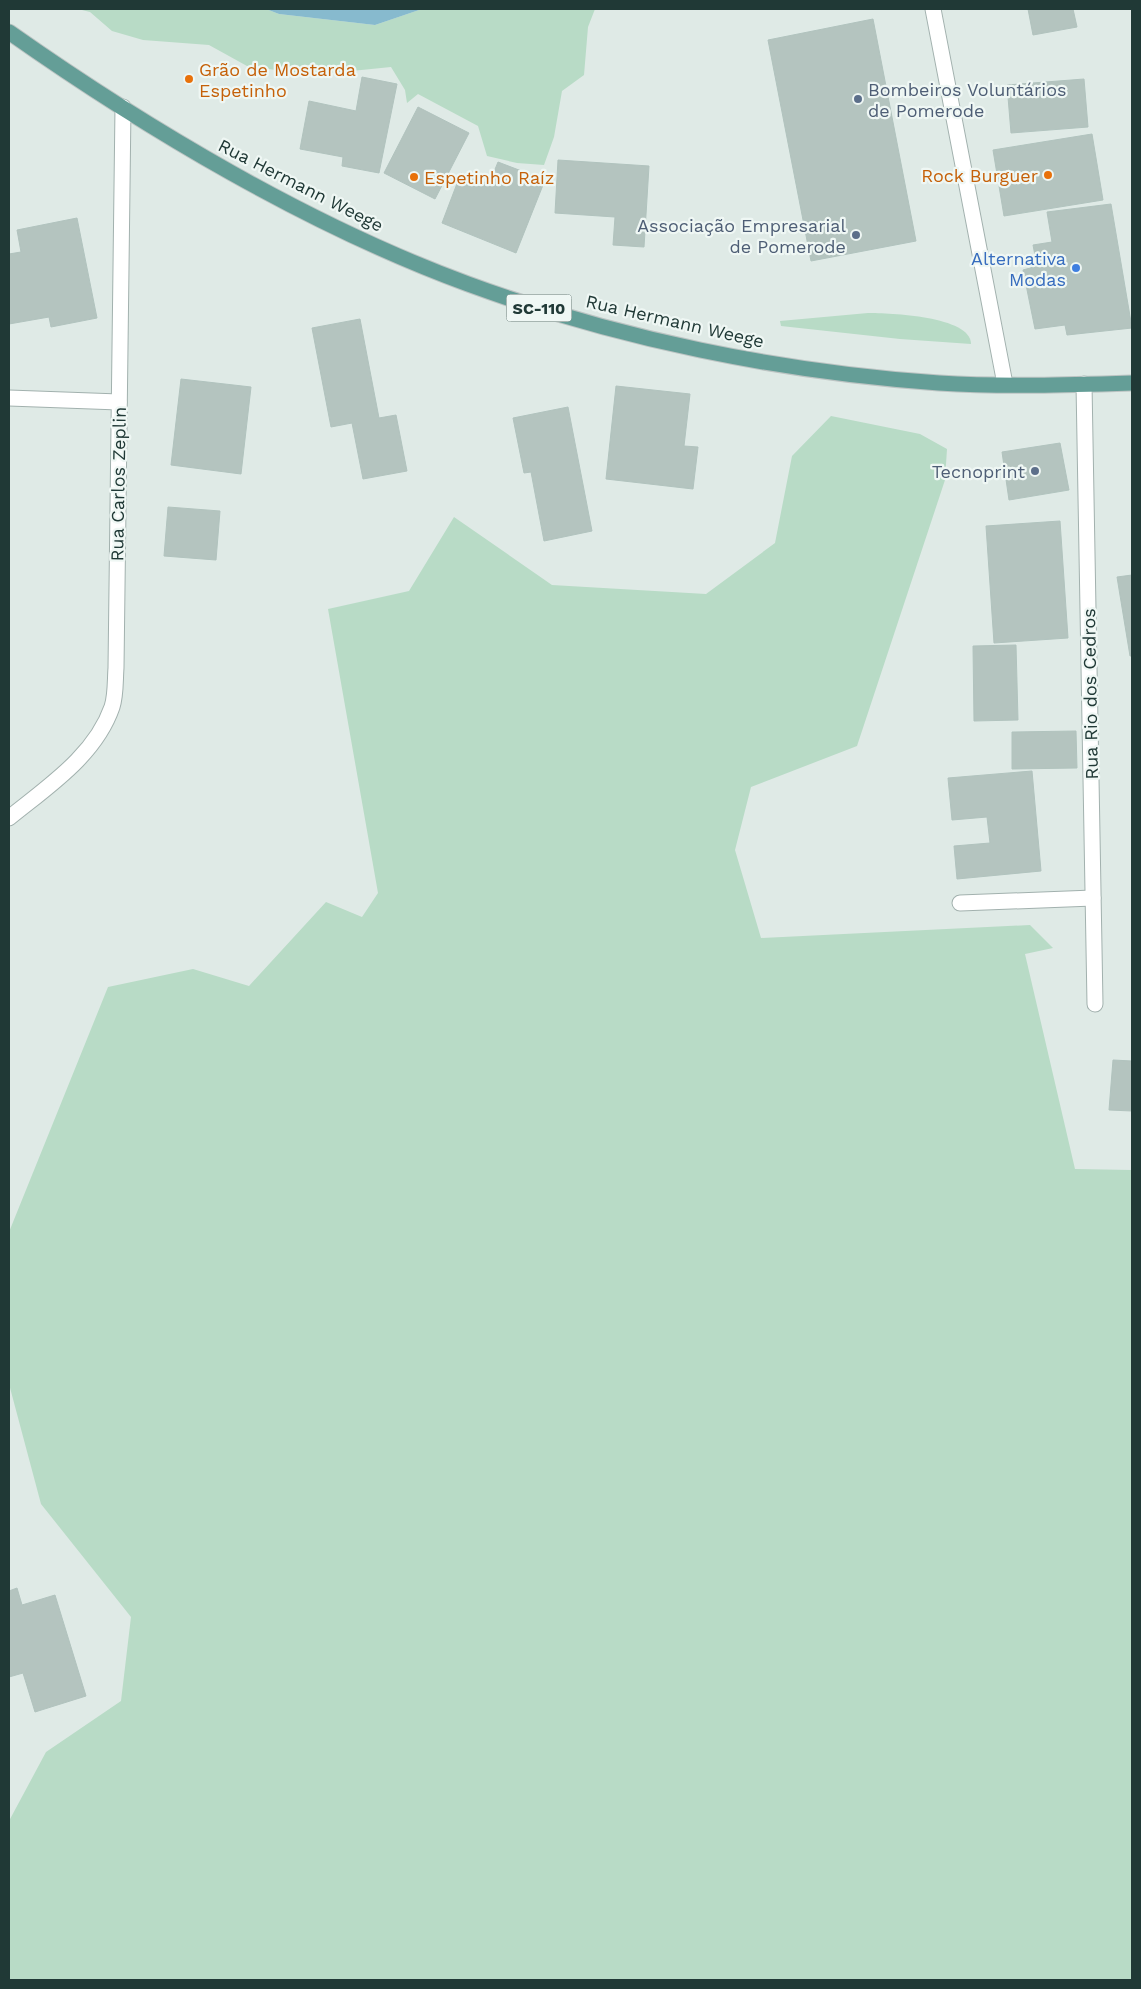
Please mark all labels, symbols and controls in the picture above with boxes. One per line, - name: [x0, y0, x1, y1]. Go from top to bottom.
- place label: Grão de Mostarda Espetinho: [199, 59, 356, 101]
- marker: Grão de Mostarda Espetinho: [183, 73, 195, 85]
- place label: Bombeiros Voluntários de Pomerode: [868, 79, 1066, 121]
- marker: Bombeiros Voluntários de Pomerode: [852, 93, 864, 105]
- street label: Rua Hermann Weege: [215, 134, 387, 236]
- place label: Rock Burguer: [921, 165, 1038, 186]
- place label: Espetinho Raíz: [424, 167, 554, 188]
- marker: Rock Burguer: [1042, 169, 1054, 181]
- marker: Espetinho Raíz: [408, 171, 420, 183]
- place label: Associação Empresarial de Pomerode: [637, 215, 846, 257]
- marker: Associação Empresarial de Pomerode: [850, 229, 862, 241]
- place label: Alternativa Modas: [971, 248, 1066, 290]
- marker: Alternativa Modas: [1070, 262, 1082, 274]
- street label: Rua Hermann Weege: [584, 290, 766, 352]
- road number: SC-110: [506, 294, 572, 322]
- street label: Rua Carlos Zeplin: [106, 407, 130, 561]
- place label: Tecnoprint: [932, 461, 1025, 482]
- marker: Tecnoprint: [1029, 465, 1041, 477]
- street label: Rua Rio dos Cedros: [1078, 608, 1102, 780]

